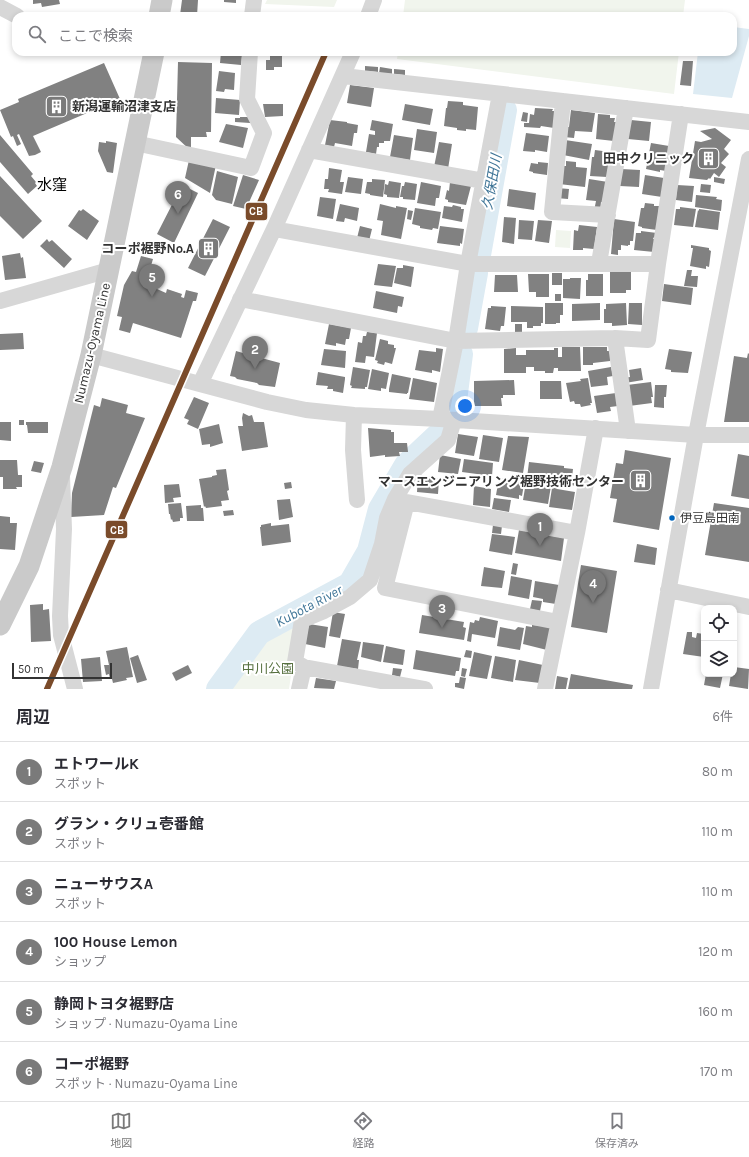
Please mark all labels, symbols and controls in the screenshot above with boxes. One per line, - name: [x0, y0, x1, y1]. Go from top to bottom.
- search box: [12, 12, 737, 56]
- icon: search: [26, 23, 48, 45]
- text: ここで検索: [58, 27, 133, 45]
- building icon: 新潟運輸沼津支店: [44, 93, 70, 119]
- place label: 新潟運輸沼津支店: [72, 99, 176, 114]
- building icon: 田中クリニック: [696, 145, 722, 171]
- water label: 久保田川: [479, 151, 506, 211]
- place label: 田中クリニック: [603, 151, 694, 166]
- district label: 水窪: [37, 176, 67, 194]
- pin: 6: [165, 181, 191, 214]
- line badge: CB: [245, 202, 268, 221]
- text: CB: [249, 205, 263, 218]
- building icon: コーポ裾野No.A: [196, 235, 222, 261]
- place label: コーポ裾野No.A: [101, 241, 194, 256]
- pin: 5: [139, 264, 165, 297]
- street label: Numazu-Oyama Line: [71, 281, 113, 405]
- pin: 2: [242, 336, 268, 369]
- your location: [455, 396, 475, 416]
- building icon: マースエンジニアリング裾野技術センター: [627, 468, 653, 494]
- place label: マースエンジニアリング裾野技術センター: [378, 474, 624, 489]
- place label: 伊豆島田南: [680, 511, 740, 525]
- pin: 1: [527, 513, 553, 546]
- marker: 伊豆島田南: [667, 513, 677, 523]
- line badge: CB: [105, 520, 128, 539]
- text: CB: [110, 524, 124, 537]
- pin: 4: [580, 570, 606, 603]
- water label: Kubota River: [273, 581, 346, 631]
- pin: 3: [429, 595, 455, 628]
- map controls: [701, 605, 737, 677]
- button: locate: [701, 605, 737, 641]
- button: layers: [701, 641, 737, 677]
- scale bar: [12, 661, 112, 680]
- park label: 中川公園: [242, 661, 294, 676]
- text: 50 m: [18, 663, 44, 676]
- text: 周辺: [16, 707, 50, 727]
- text: 6件: [713, 709, 733, 724]
- text: エトワールK: [54, 755, 139, 773]
- text: 1: [27, 764, 31, 779]
- text: 80 m: [702, 764, 733, 779]
- text: スポット: [54, 776, 106, 791]
- text: グラン・クリュ壱番館: [54, 815, 204, 833]
- text: 2: [25, 824, 33, 839]
- text: 110 m: [701, 824, 733, 839]
- text: スポット: [54, 836, 106, 851]
- text: ニューサウスA: [54, 875, 153, 893]
- text: 3: [25, 884, 33, 899]
- text: 110 m: [701, 884, 733, 899]
- text: スポット: [54, 896, 106, 911]
- text: 100 House Lemon: [54, 933, 178, 951]
- text: 4: [25, 944, 33, 959]
- text: 120 m: [698, 944, 733, 959]
- text: ショップ: [54, 954, 106, 969]
- text: 静岡トヨタ裾野店: [54, 995, 174, 1013]
- text: 5: [25, 1004, 33, 1019]
- text: 160 m: [698, 1004, 733, 1019]
- text: ショップ · Numazu-Oyama Line: [54, 1016, 238, 1031]
- text: コーポ裾野: [54, 1055, 129, 1073]
- text: 6: [25, 1064, 33, 1079]
- text: 170 m: [700, 1064, 733, 1079]
- text: スポット · Numazu-Oyama Line: [54, 1076, 238, 1091]
- tab: 地図: [110, 1110, 132, 1150]
- tab: 経路: [352, 1110, 374, 1150]
- tab: 保存済み: [595, 1110, 639, 1150]

